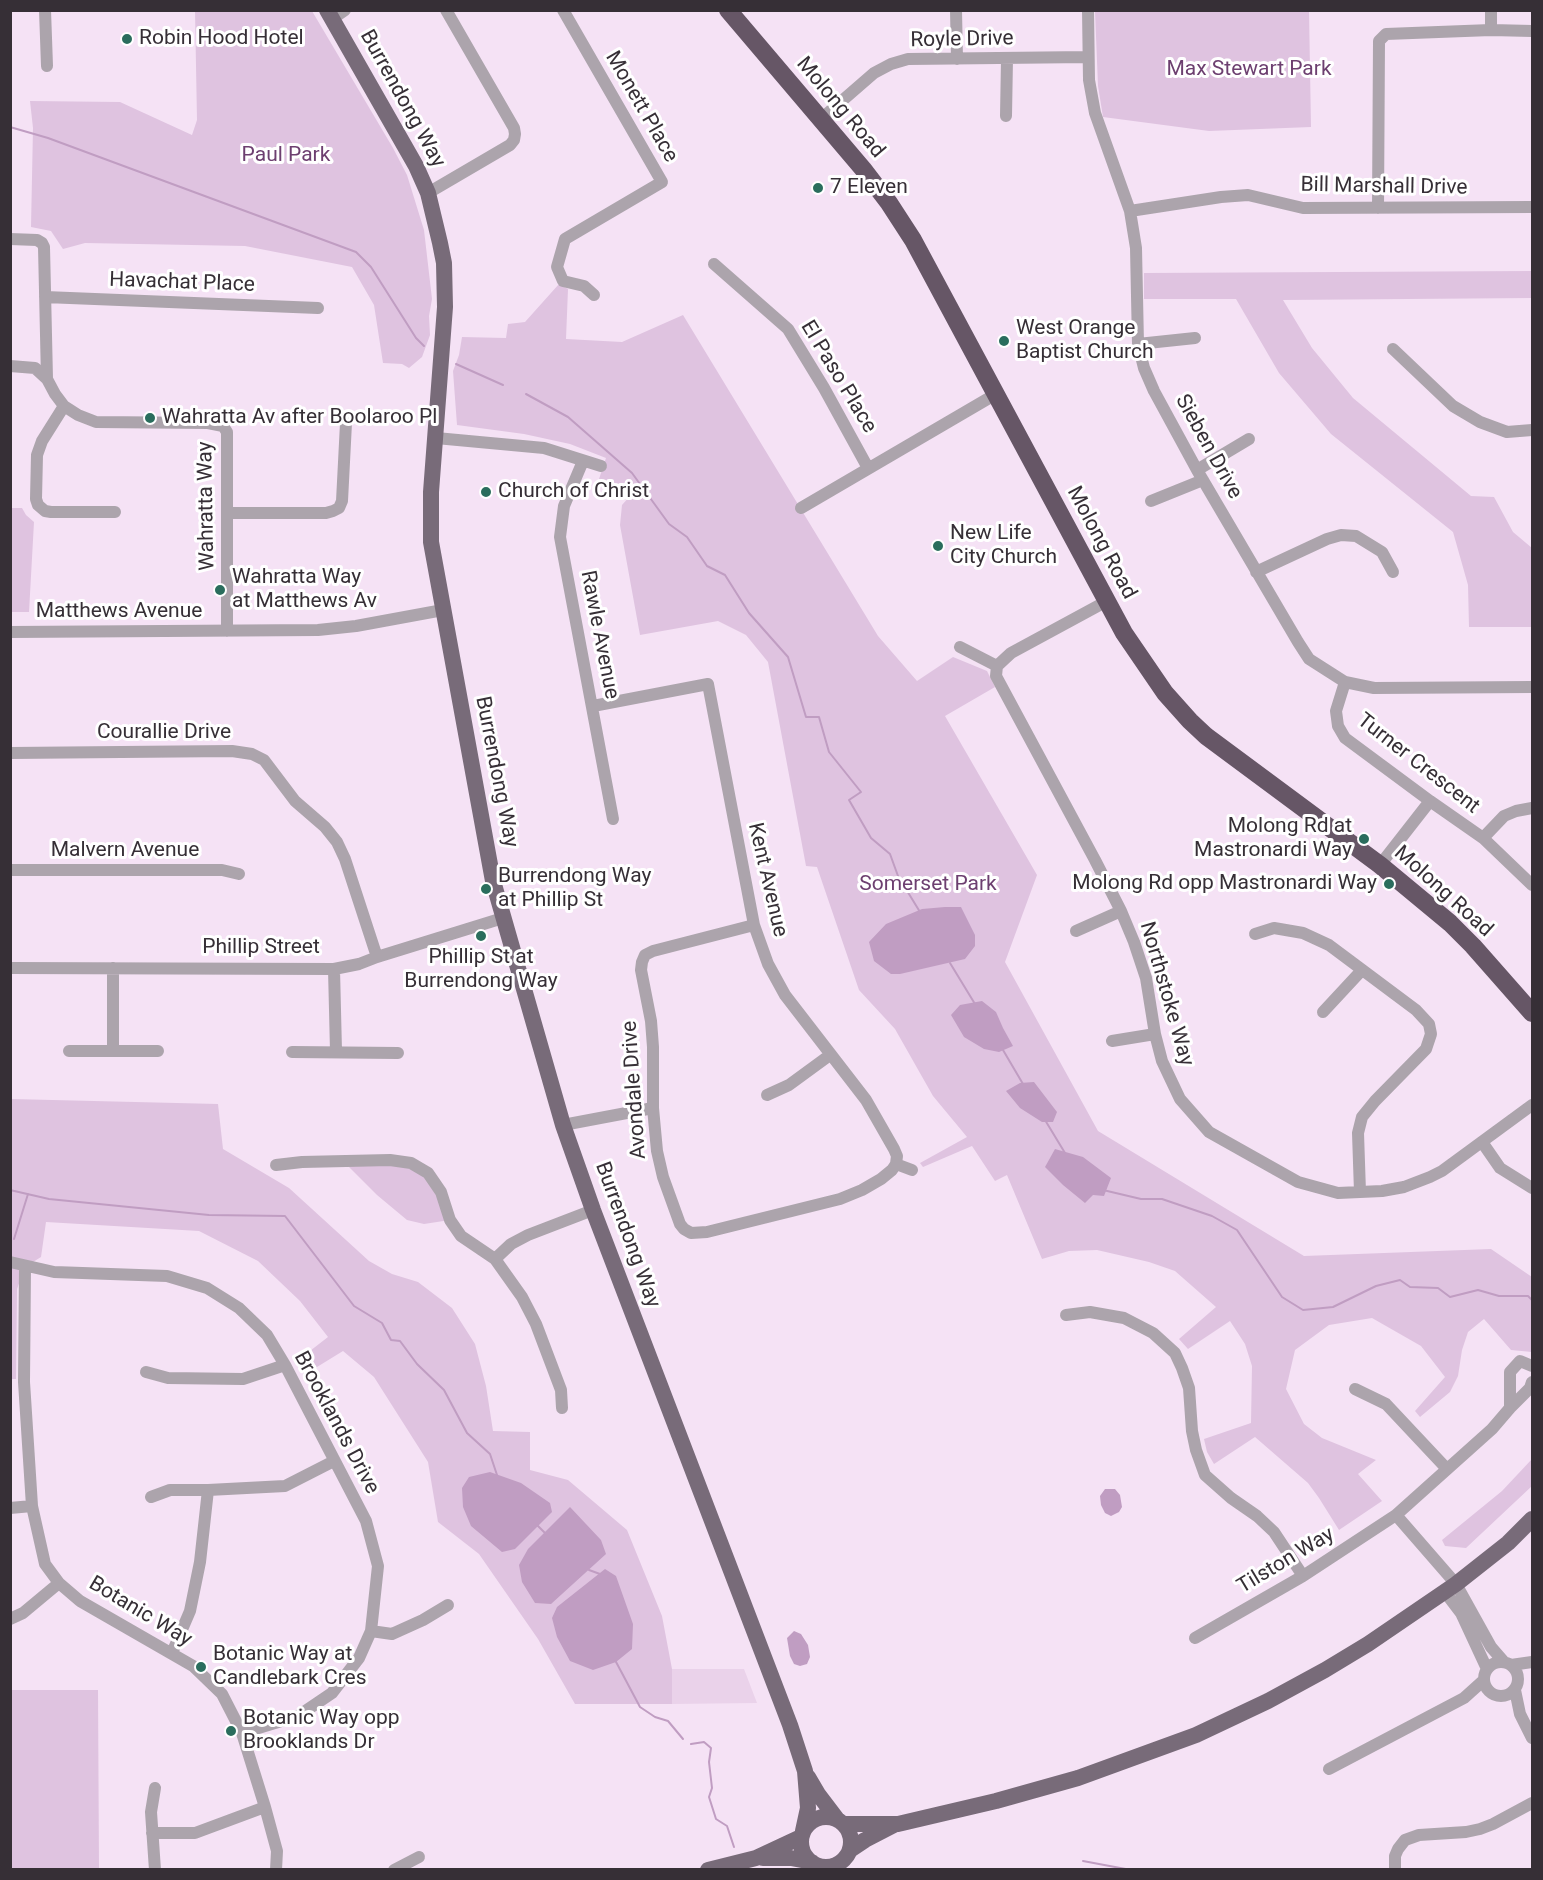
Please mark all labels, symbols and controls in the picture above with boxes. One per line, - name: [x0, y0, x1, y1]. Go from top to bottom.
- place label: Robin Hood Hotel: [139, 26, 304, 52]
- street label: Burrendong Way: [354, 26, 450, 172]
- street label: Royle Drive: [910, 27, 1014, 53]
- marker: Robin Hood Hotel: [120, 32, 134, 46]
- street label: Monett Place: [599, 47, 683, 167]
- street label: Molong Road: [790, 52, 890, 164]
- park label: Max Stewart Park: [1166, 57, 1332, 83]
- park label: Paul Park: [242, 143, 330, 169]
- street label: Bill Marshall Drive: [1300, 173, 1468, 201]
- place label: 7 Eleven: [830, 175, 908, 201]
- marker: 7 Eleven: [811, 181, 825, 195]
- street label: Havachat Place: [109, 268, 255, 298]
- street label: El Paso Place: [795, 316, 881, 438]
- place label: West Orange Baptist Church: [1016, 316, 1153, 366]
- marker: West Orange Baptist Church: [997, 334, 1011, 348]
- street label: Sieben Drive: [1169, 390, 1247, 504]
- place label: Wahratta Av after Boolaroo Pl: [162, 405, 437, 431]
- marker: Wahratta Av after Boolaroo Pl: [143, 411, 157, 425]
- street label: Wahratta Way: [193, 441, 221, 571]
- place label: Church of Christ: [498, 479, 649, 505]
- street label: Molong Road: [1061, 482, 1141, 604]
- marker: Church of Christ: [479, 485, 493, 499]
- place label: New Life City Church: [950, 521, 1057, 571]
- marker: New Life City Church: [931, 539, 945, 553]
- place label: Wahratta Way at Matthews Av: [232, 565, 377, 615]
- street label: Rawle Avenue: [574, 569, 624, 701]
- marker: Wahratta Way at Matthews Av: [213, 583, 227, 597]
- street label: Matthews Avenue: [36, 599, 202, 625]
- street label: Burrendong Way: [469, 694, 523, 850]
- street label: Turner Crescent: [1352, 708, 1484, 820]
- street label: Courallie Drive: [97, 720, 231, 746]
- place label: Molong Rd at Mastronardi Way: [1194, 814, 1352, 864]
- street label: Kent Avenue: [742, 820, 792, 940]
- marker: Molong Rd at Mastronardi Way: [1357, 832, 1371, 846]
- street label: Malvern Avenue: [51, 838, 199, 864]
- street label: Molong Road: [1388, 841, 1498, 943]
- place label: Burrendong Way at Phillip St: [498, 864, 651, 914]
- place label: Molong Rd opp Mastronardi Way: [1072, 871, 1377, 897]
- park label: Somerset Park: [859, 872, 997, 898]
- marker: Molong Rd opp Mastronardi Way: [1382, 877, 1396, 891]
- marker: Burrendong Way at Phillip St: [479, 882, 493, 896]
- street label: Northstoke Way: [1133, 919, 1199, 1069]
- marker: Phillip St at Burrendong Way: [474, 929, 488, 943]
- street label: Phillip Street: [202, 935, 320, 961]
- place label: Phillip St at Burrendong Way: [404, 945, 558, 995]
- street label: Avondale Drive: [618, 1020, 652, 1160]
- street label: Burrendong Way: [589, 1159, 665, 1311]
- street label: Brooklands Drive: [288, 1347, 384, 1499]
- street label: Tilston Way: [1233, 1522, 1339, 1600]
- street label: Botanic Way: [84, 1571, 196, 1653]
- place label: Botanic Way at Candlebark Cres: [213, 1642, 367, 1692]
- marker: Botanic Way at Candlebark Cres: [194, 1660, 208, 1674]
- place label: Botanic Way opp Brooklands Dr: [243, 1706, 400, 1756]
- marker: Botanic Way opp Brooklands Dr: [224, 1724, 238, 1738]

